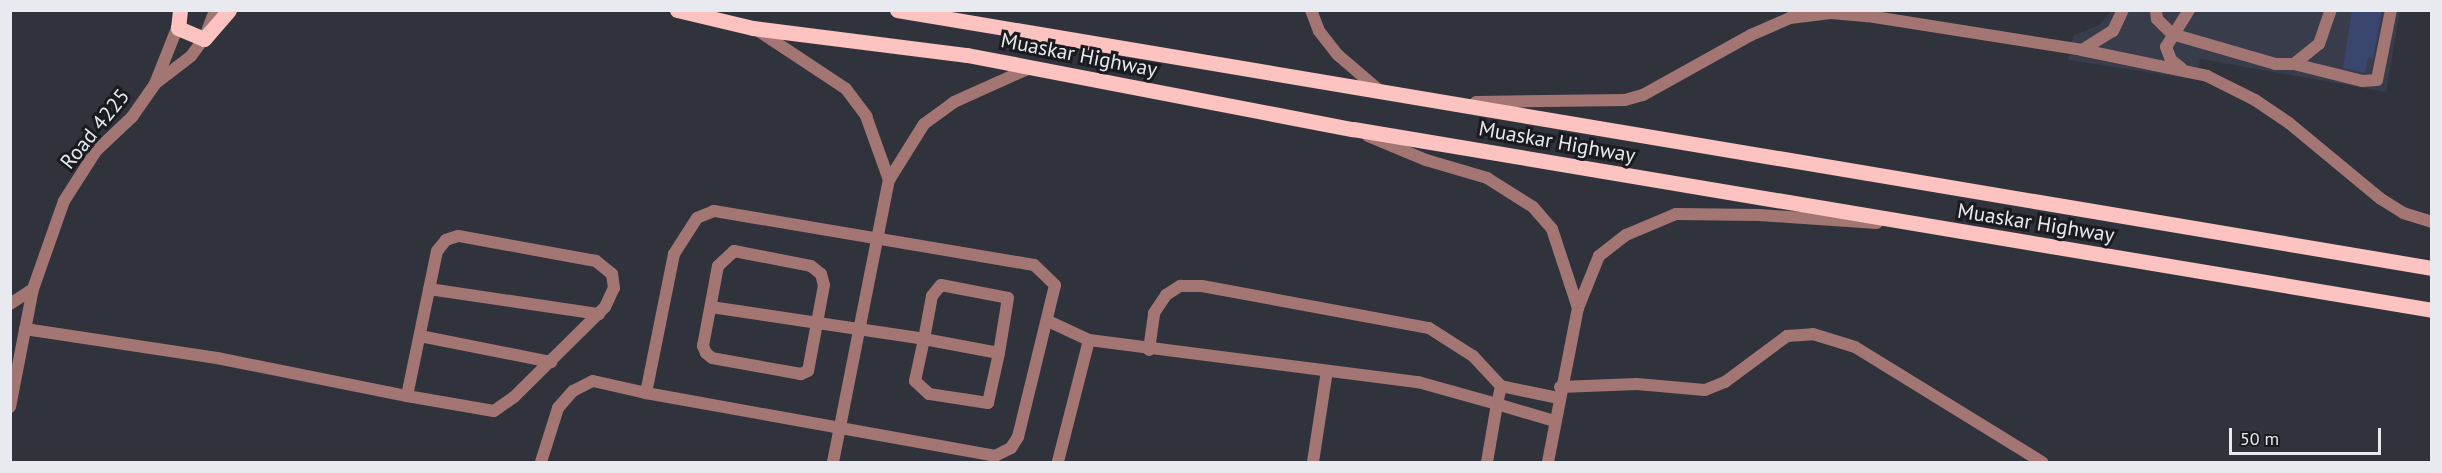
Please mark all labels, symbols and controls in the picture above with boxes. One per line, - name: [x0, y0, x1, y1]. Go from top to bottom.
- street label: Muaskar Highway: [999, 28, 1159, 82]
- street label: Road 4225: [55, 84, 135, 174]
- street label: Muaskar Highway: [1477, 116, 1637, 168]
- street label: Muaskar Highway: [1956, 198, 2116, 248]
- scale bar: [2232, 416, 2384, 454]
- text: 50 m: [2240, 427, 2279, 450]

